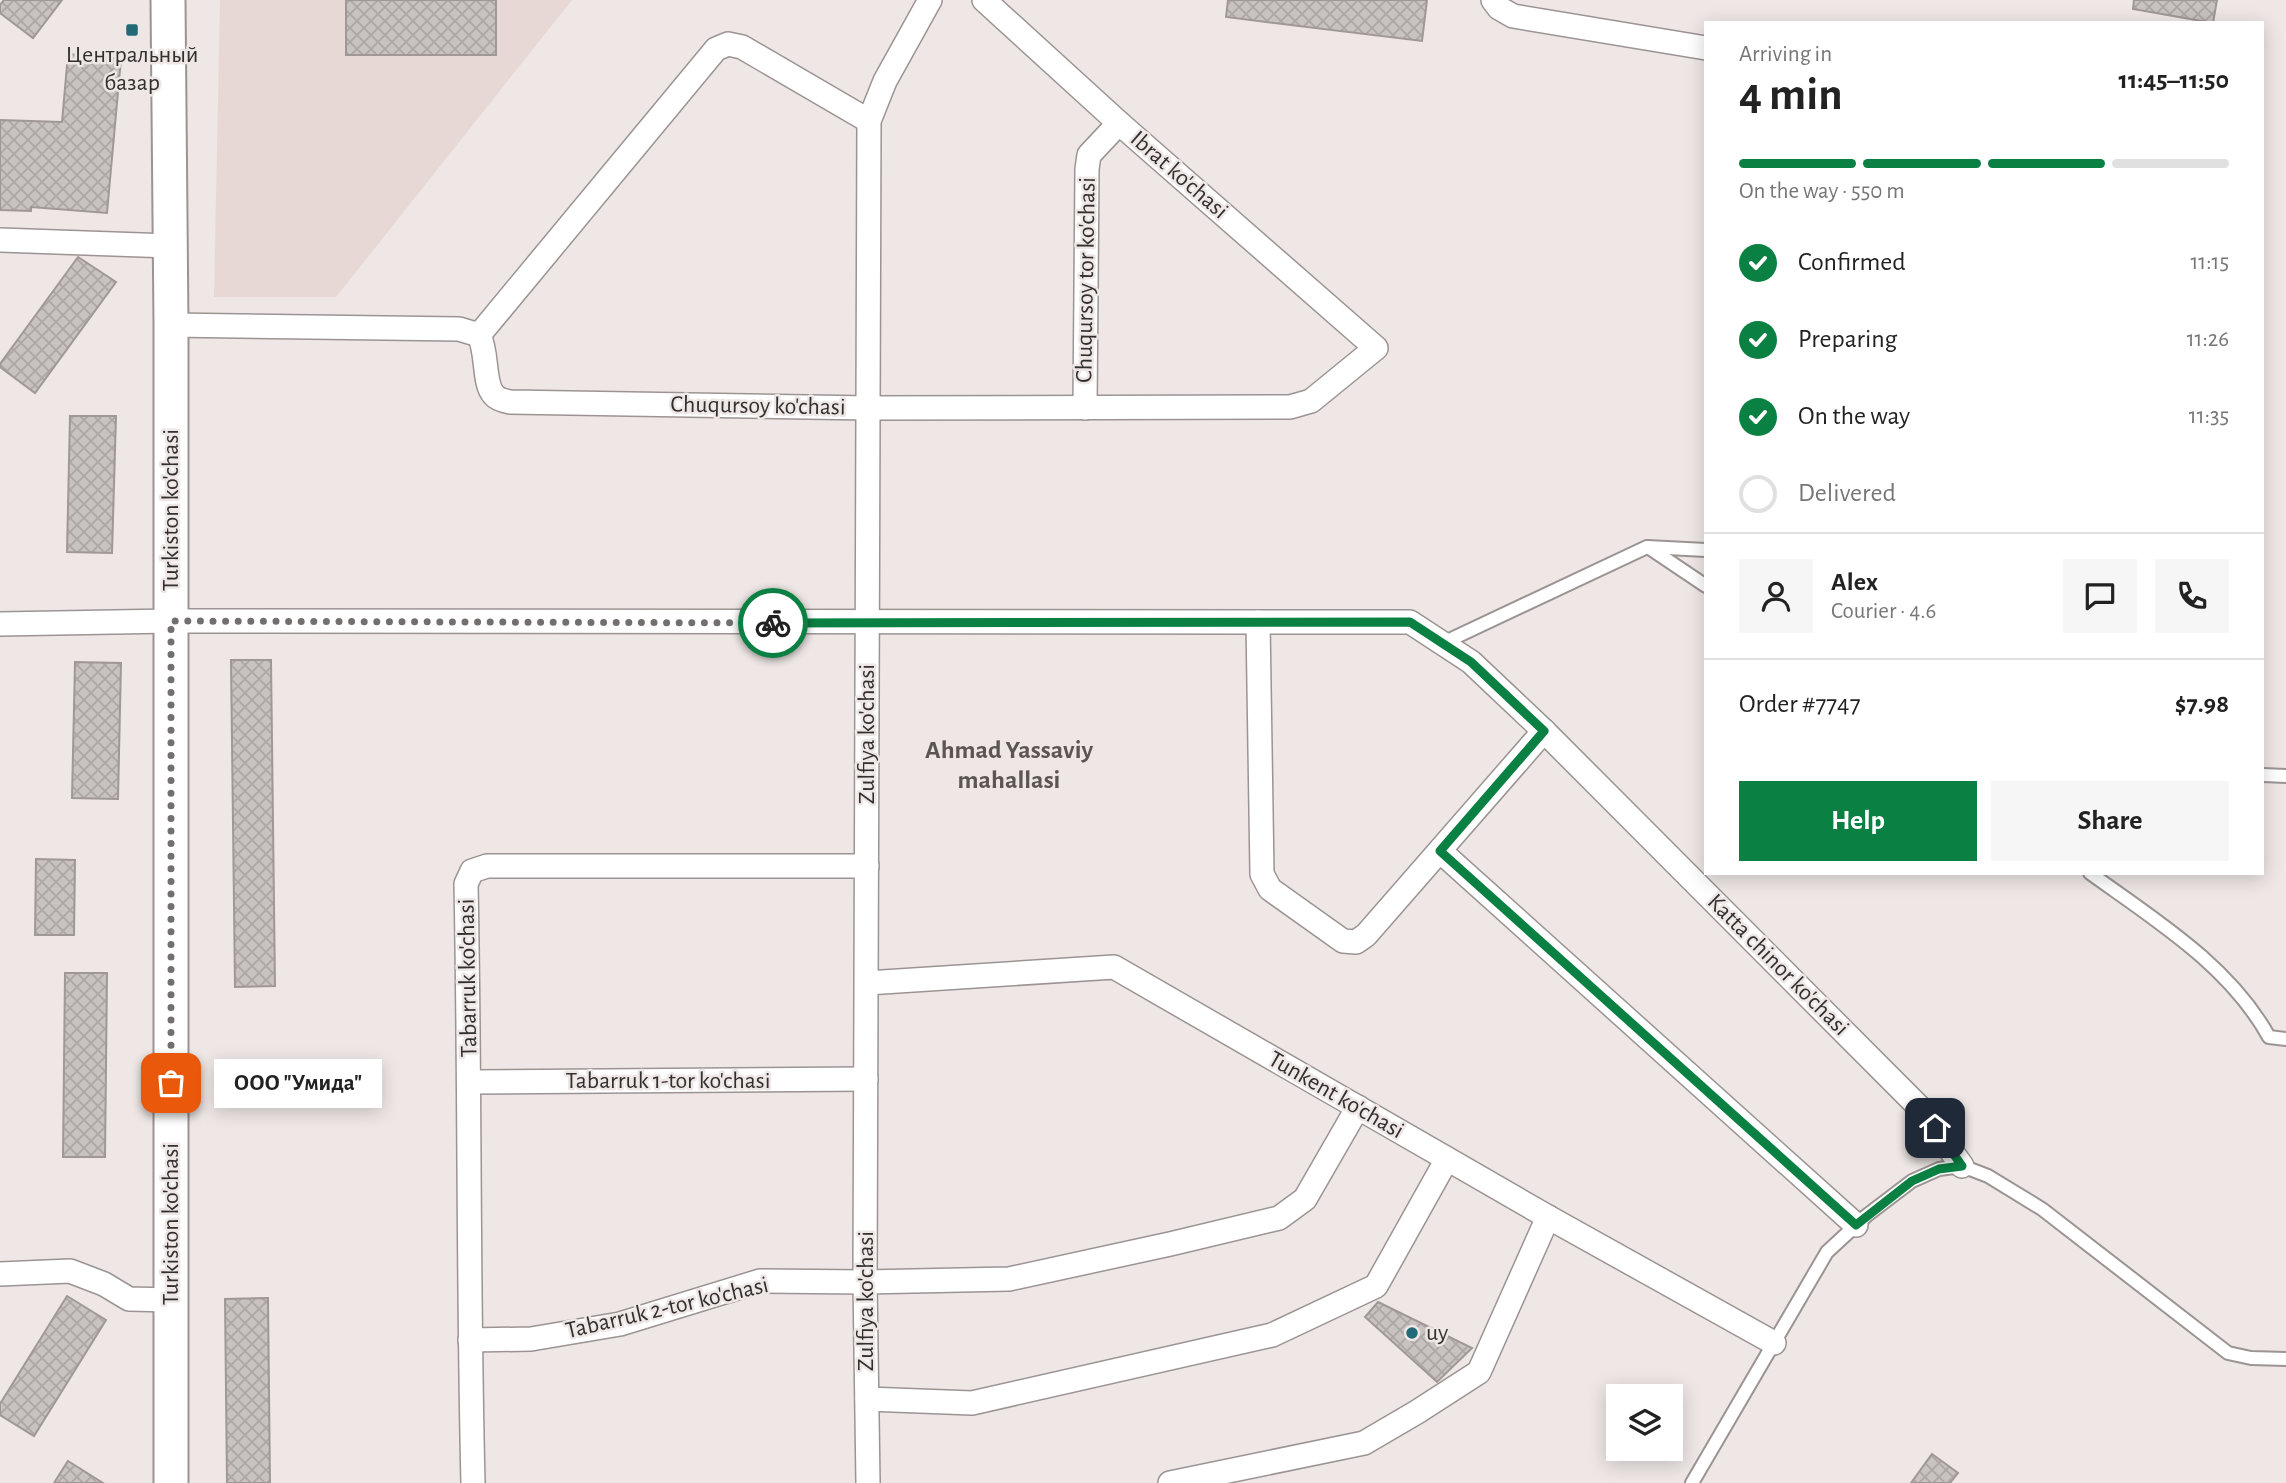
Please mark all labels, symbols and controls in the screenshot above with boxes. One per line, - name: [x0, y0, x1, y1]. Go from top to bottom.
- marker: Центральный базар: [124, 22, 140, 38]
- place label: Центральный базар: [66, 43, 198, 95]
- text: Arriving in: [1739, 43, 1832, 66]
- text: 11:45–11:50: [2119, 67, 2229, 93]
- text: 4 min: [1739, 72, 1843, 118]
- street label: Ibrat ko'chasi: [1126, 126, 1232, 224]
- street label: Chuqursoy tor ko'chasi: [1072, 177, 1100, 383]
- text: On the way · 550 m: [1739, 180, 1905, 203]
- icon: check: [1739, 244, 1777, 282]
- text: Confirmed: [1798, 249, 1906, 275]
- text: 11:15: [2190, 251, 2229, 274]
- icon: check: [1739, 321, 1777, 359]
- text: Preparing: [1798, 326, 1897, 352]
- text: 11:26: [2187, 328, 2229, 351]
- street label: Chuqursoy ko'chasi: [670, 392, 846, 420]
- icon: check: [1739, 398, 1777, 436]
- text: On the way: [1798, 403, 1910, 429]
- text: 11:35: [2189, 405, 2229, 428]
- street label: Turkiston ko'chasi: [159, 429, 183, 591]
- text: Delivered: [1798, 480, 1896, 506]
- button: person: [1739, 559, 1813, 633]
- button: chat: [2063, 559, 2137, 633]
- button: phone: [2155, 559, 2229, 633]
- text: Alex: [1831, 569, 1878, 595]
- courier: [738, 588, 808, 658]
- text: Courier · 4.6: [1831, 600, 1936, 623]
- icon: bike: [754, 604, 792, 642]
- street label: Zulfiya ko'chasi: [855, 664, 879, 804]
- text: Order #7747: [1739, 691, 1860, 717]
- text: $7.98: [2175, 691, 2229, 717]
- district label: Ahmad Yassaviy mahallasi: [925, 737, 1093, 793]
- button: Help: [1739, 781, 1977, 861]
- button: Share: [1991, 781, 2229, 861]
- street label: Katta chinor ko'chasi: [1703, 890, 1853, 1040]
- street label: Tabarruk ko'chasi: [455, 898, 481, 1058]
- street label: Tunkent ko'chasi: [1264, 1047, 1408, 1143]
- pin: [141, 1053, 201, 1113]
- callout: ООО "Умида": [213, 1058, 381, 1108]
- icon: bag: [152, 1064, 190, 1102]
- street label: Tabarruk 1-tor ko'chasi: [566, 1069, 770, 1093]
- text: ООО "Умида": [234, 1072, 362, 1095]
- pin: [1905, 1098, 1965, 1158]
- icon: home: [1916, 1109, 1954, 1147]
- street label: Turkiston ko'chasi: [159, 1143, 183, 1305]
- street label: Zulfiya ko'chasi: [854, 1231, 878, 1371]
- street label: Tabarruk 2-tor ko'chasi: [563, 1273, 771, 1343]
- place label: uy: [1426, 1321, 1448, 1345]
- marker: uy: [1404, 1325, 1420, 1341]
- map controls: [1606, 1384, 1683, 1461]
- button: layers: [1606, 1384, 1683, 1461]

